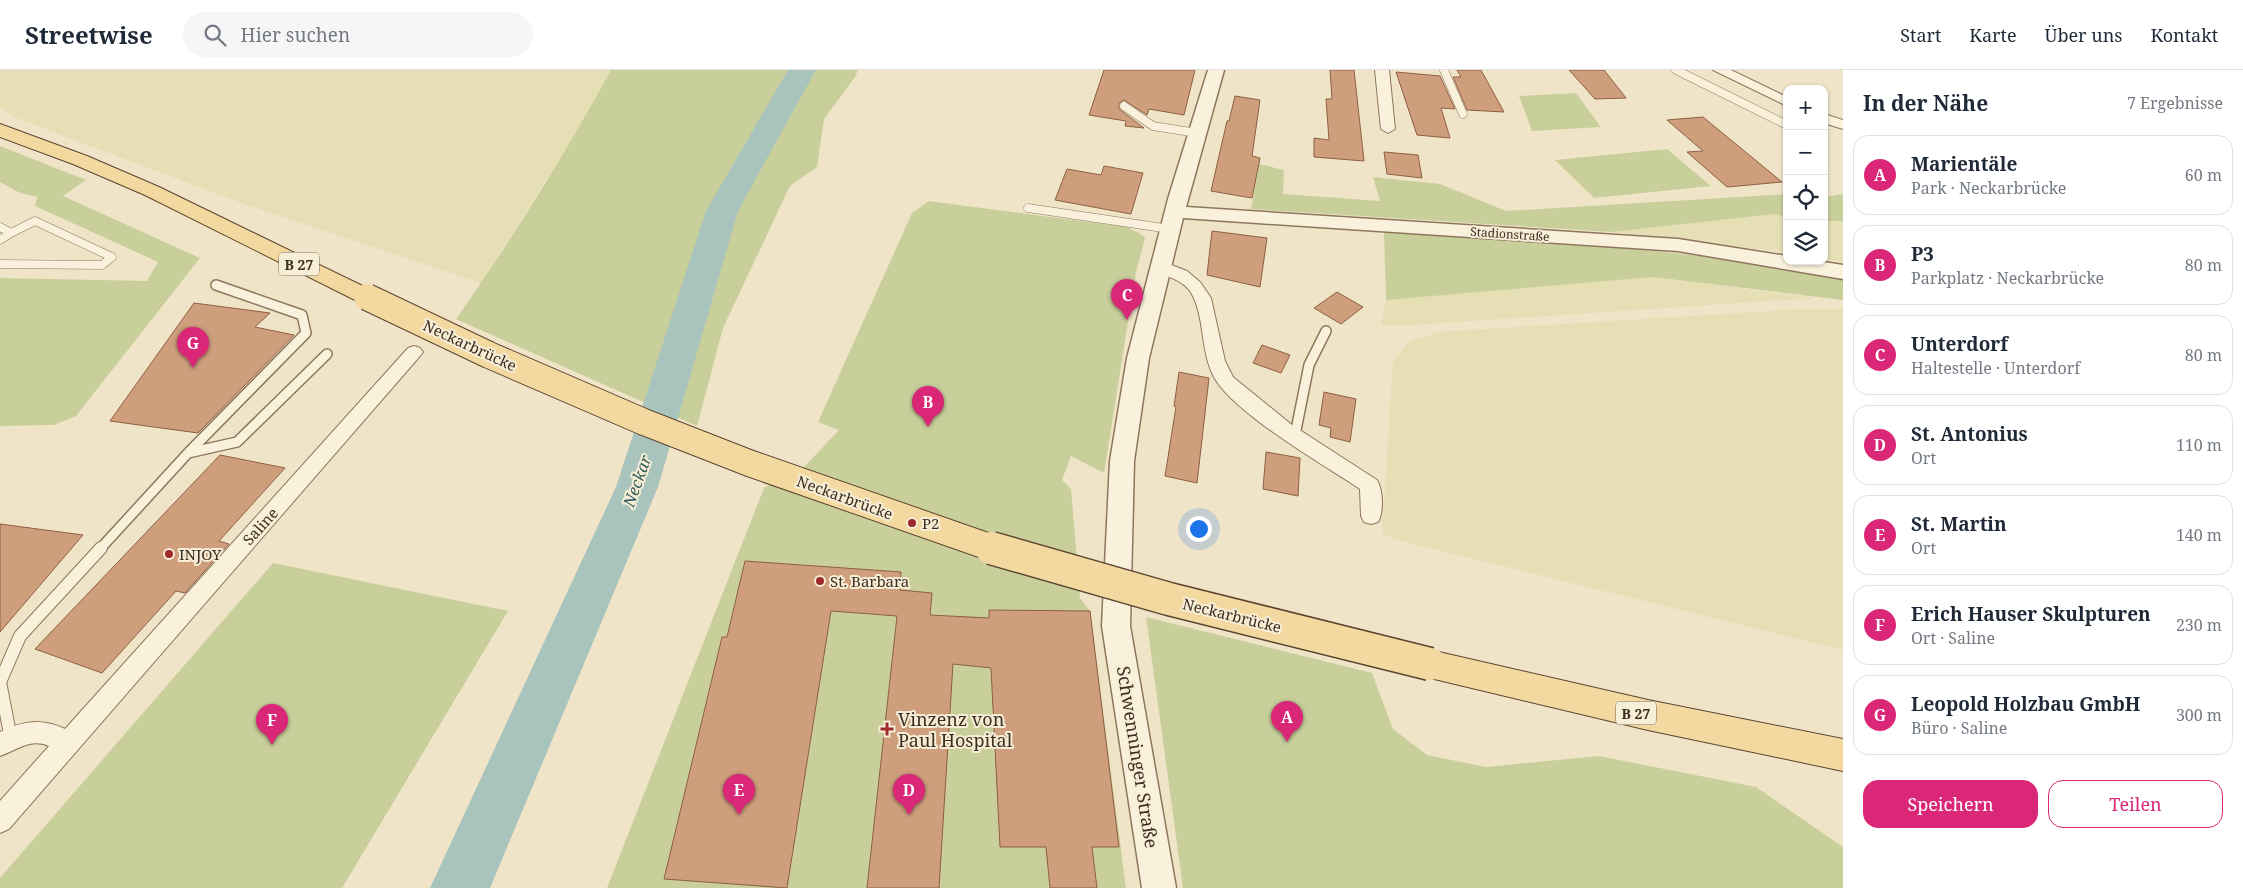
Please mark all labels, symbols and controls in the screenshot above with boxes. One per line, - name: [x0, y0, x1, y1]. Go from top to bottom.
- search box: [183, 12, 533, 57]
- text: Streetwise: [25, 18, 153, 51]
- icon: search: [201, 21, 229, 49]
- text: Hier suchen: [241, 22, 350, 48]
- text: Start: [1900, 23, 1941, 47]
- text: Karte: [1969, 23, 2017, 47]
- text: Über uns: [2045, 23, 2122, 47]
- text: Kontakt: [2150, 23, 2218, 47]
- map controls: [1783, 85, 1828, 265]
- button: +: [1783, 85, 1828, 130]
- text: In der Nähe: [1863, 89, 1988, 117]
- text: 7 Ergebnisse: [2127, 92, 2223, 114]
- button: −: [1783, 130, 1828, 175]
- text: Marientäle: [1911, 151, 2017, 177]
- text: A: [1874, 164, 1886, 186]
- text: 60 m: [2185, 164, 2222, 186]
- button: locate: [1783, 175, 1828, 220]
- text: Park · Neckarbrücke: [1911, 177, 2066, 199]
- button: layers: [1783, 220, 1828, 265]
- street label: Stadionstraße: [1470, 223, 1550, 245]
- text: P3: [1911, 241, 1934, 267]
- road number: B 27: [279, 252, 319, 275]
- text: B: [1875, 254, 1885, 276]
- text: 80 m: [2185, 254, 2222, 276]
- text: Parkplatz · Neckarbrücke: [1911, 267, 2104, 289]
- pin: C: [1111, 279, 1143, 320]
- street label: Neckarbrücke: [420, 315, 520, 375]
- pin: G: [177, 327, 209, 368]
- text: Unterdorf: [1911, 331, 2008, 357]
- text: C: [1875, 344, 1885, 366]
- text: 80 m: [2185, 344, 2222, 366]
- text: Haltestelle · Unterdorf: [1911, 357, 2080, 379]
- pin: B: [912, 386, 944, 427]
- text: St. Antonius: [1911, 421, 2028, 447]
- text: D: [1874, 434, 1886, 456]
- text: 110 m: [2176, 434, 2222, 456]
- text: Ort: [1911, 447, 1936, 469]
- water label: Neckar: [617, 452, 657, 511]
- street label: Neckarbrücke: [794, 470, 896, 524]
- street label: Saline: [238, 503, 282, 549]
- text: St. Martin: [1911, 511, 2007, 537]
- place label: P2: [922, 513, 939, 533]
- your location: [1186, 516, 1212, 542]
- marker: P2: [906, 517, 918, 529]
- text: E: [1875, 524, 1885, 546]
- text: 140 m: [2176, 524, 2222, 546]
- text: Ort: [1911, 537, 1936, 559]
- place label: INJOY: [179, 544, 222, 564]
- marker: INJOY: [163, 548, 175, 560]
- place label: St. Barbara: [830, 571, 909, 591]
- marker: St. Barbara: [814, 575, 826, 587]
- street label: Neckarbrücke: [1181, 593, 1283, 637]
- text: Erich Hauser Skulpturen: [1911, 601, 2151, 627]
- text: F: [1875, 614, 1885, 636]
- text: 230 m: [2176, 614, 2222, 636]
- text: Ort · Saline: [1911, 627, 1995, 649]
- street label: Schwenninger Straße: [1112, 664, 1164, 850]
- text: Leopold Holzbau GmbH: [1911, 691, 2140, 717]
- pin: A: [1271, 701, 1303, 742]
- road number: B 27: [1616, 702, 1656, 724]
- pin: F: [256, 704, 288, 745]
- text: G: [1874, 704, 1886, 726]
- text: 300 m: [2176, 704, 2222, 726]
- place label: Vinzenz von Paul Hospital: [898, 707, 1013, 752]
- text: Büro · Saline: [1911, 717, 2007, 739]
- marker: Vinzenz von Paul Hospital: [880, 722, 894, 736]
- pin: E: [723, 774, 755, 815]
- pin: D: [893, 774, 925, 815]
- button: Speichern: [1863, 780, 2038, 828]
- button: Teilen: [2048, 780, 2223, 828]

